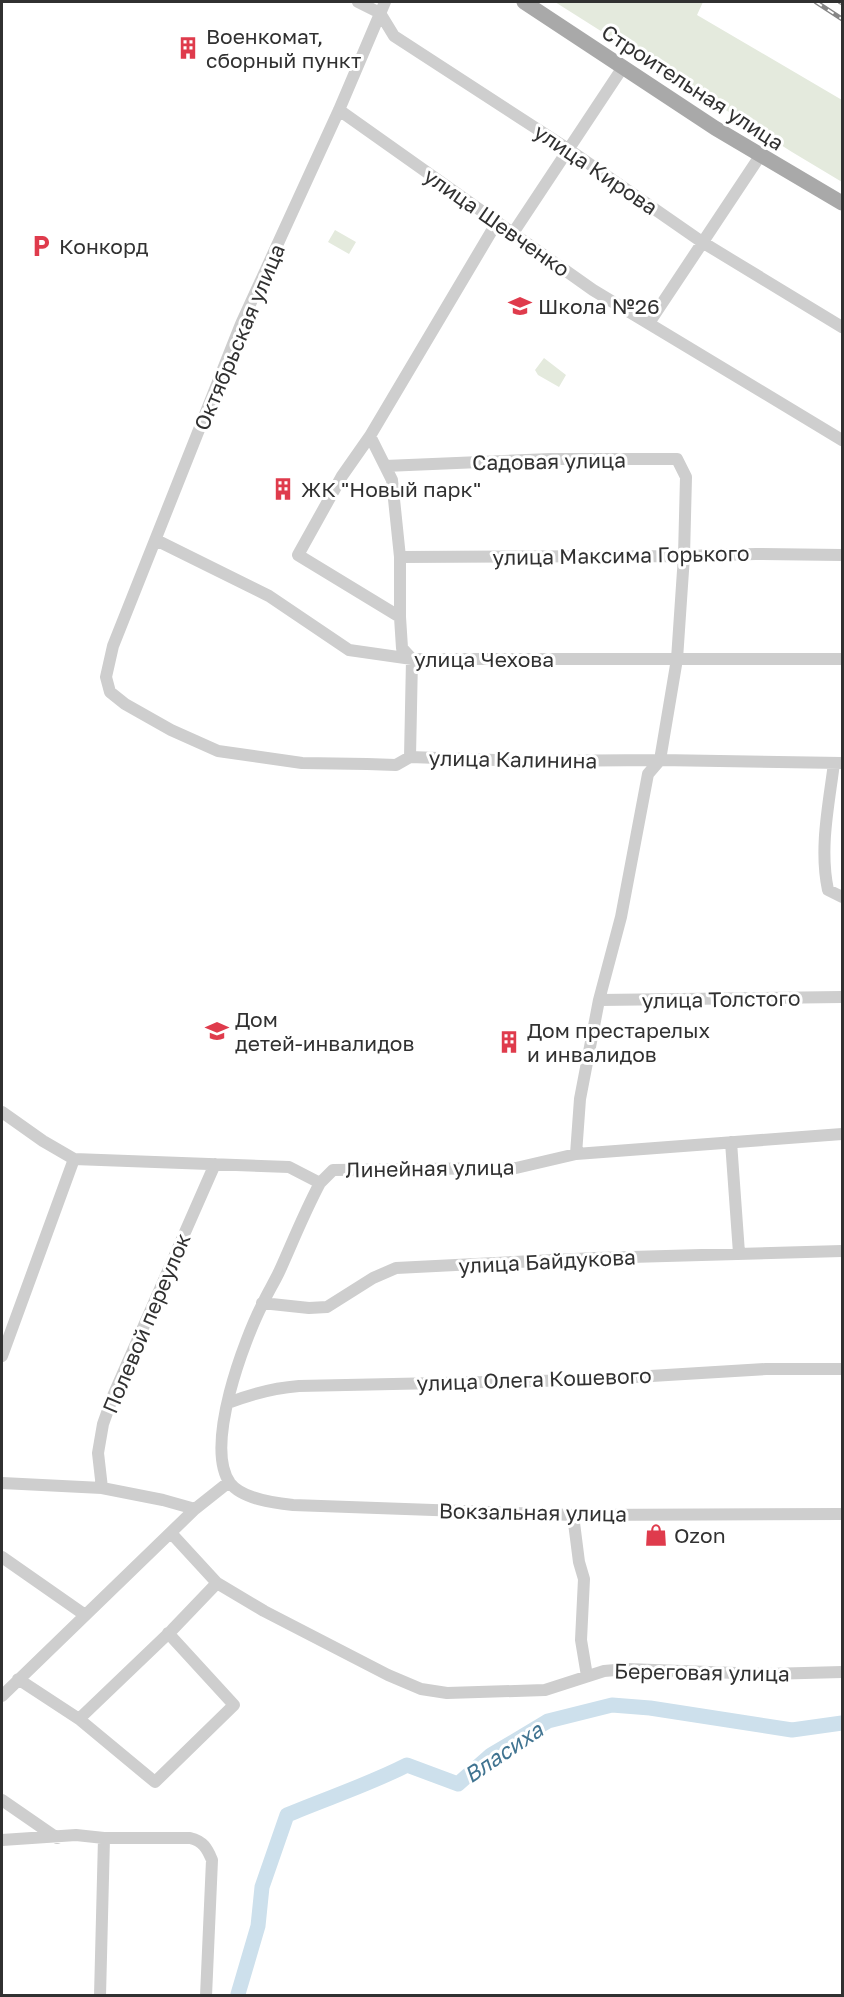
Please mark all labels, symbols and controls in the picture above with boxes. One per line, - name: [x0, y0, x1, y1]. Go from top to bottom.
- street label: Строительная улица: [597, 18, 789, 156]
- place label: Военкомат, сборный пункт: [206, 23, 361, 73]
- building icon: Военкомат, сборный пункт: [175, 35, 201, 61]
- street label: улица Кирова: [529, 118, 663, 220]
- street label: улица Шевченко: [419, 162, 575, 282]
- parking icon: Конкорд: [28, 233, 54, 259]
- place label: Конкорд: [59, 233, 149, 259]
- street label: Октябрьская улица: [188, 240, 290, 434]
- school or university icon: Школа №26: [507, 293, 533, 319]
- place label: Школа №26: [538, 293, 660, 319]
- street label: Садовая улица: [472, 447, 626, 475]
- building icon: ЖК "Новый парк": [270, 476, 296, 502]
- place label: ЖК "Новый парк": [301, 476, 481, 502]
- street label: улица Максима Горького: [492, 540, 750, 570]
- street label: улица Чехова: [414, 646, 554, 672]
- street label: улица Калинина: [429, 745, 597, 773]
- street label: улица Толстого: [641, 985, 801, 1013]
- place label: Дом детей-инвалидов: [235, 1006, 414, 1056]
- place label: Дом престарелых и инвалидов: [527, 1017, 710, 1067]
- school or university icon: Дом детей-инвалидов: [204, 1018, 230, 1044]
- building icon: Дом престарелых и инвалидов: [496, 1029, 522, 1055]
- street label: Линейная улица: [345, 1154, 515, 1182]
- street label: Полевой переулок: [96, 1229, 196, 1417]
- street label: улица Байдукова: [458, 1243, 636, 1279]
- street label: улица Олега Кошевого: [416, 1362, 652, 1396]
- street label: Вокзальная улица: [439, 1497, 627, 1527]
- shop icon: Ozon: [643, 1522, 669, 1548]
- place label: Ozon: [674, 1522, 726, 1548]
- street label: Береговая улица: [614, 1657, 790, 1687]
- water label: Власиха: [458, 1715, 549, 1788]

